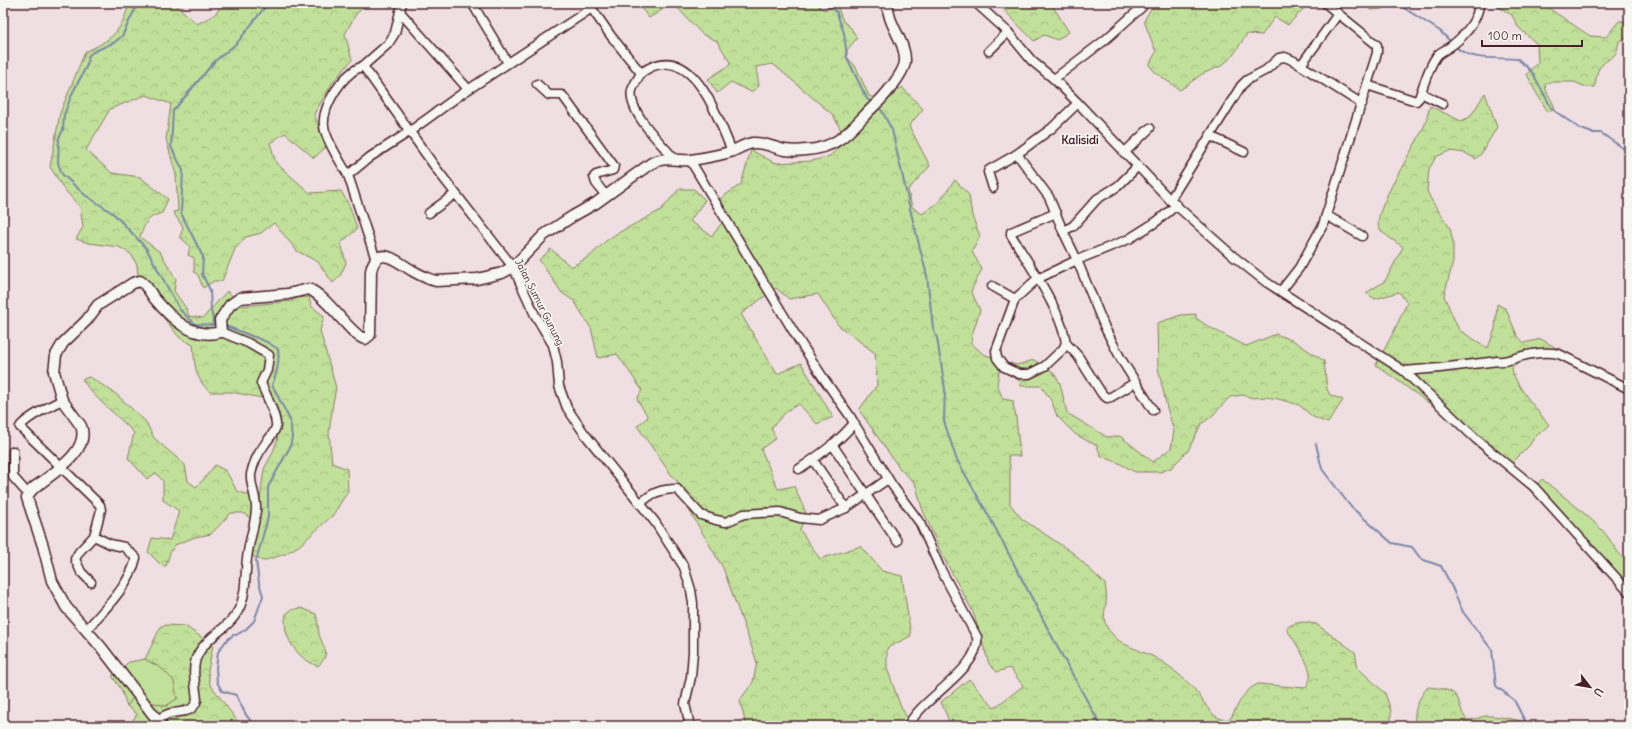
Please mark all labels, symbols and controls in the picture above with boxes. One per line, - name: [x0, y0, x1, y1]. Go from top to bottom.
- scale bar: [1482, 22, 1582, 48]
- text: 100 m: [1488, 28, 1522, 43]
- district label: Kalisidi: [1061, 132, 1099, 147]
- street label: Jalan Sumur Gunung: [512, 257, 567, 348]
- north arrow: [1570, 667, 1610, 707]
- text: U: [1591, 685, 1607, 699]

